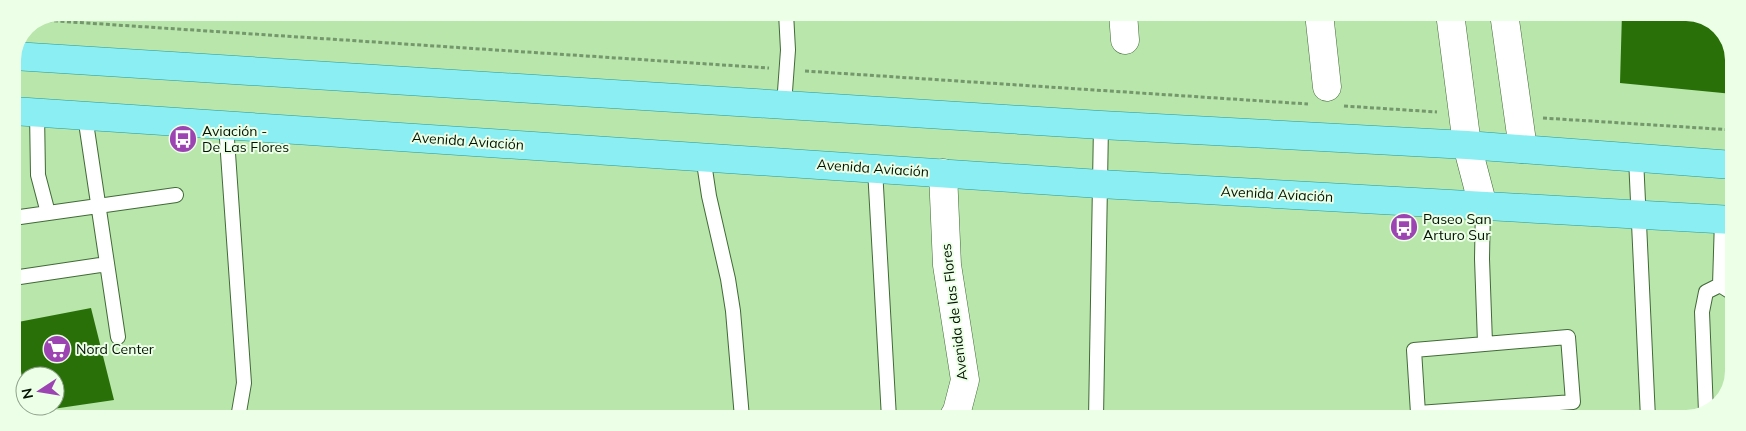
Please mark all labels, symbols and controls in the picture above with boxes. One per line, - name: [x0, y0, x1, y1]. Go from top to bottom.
- place label: Aviación - De Las Flores: [202, 122, 289, 156]
- bus stop icon: Aviación - De Las Flores: [168, 124, 198, 154]
- street label: Avenida Aviación: [411, 128, 525, 154]
- street label: Avenida Aviación: [816, 155, 930, 181]
- street label: Avenida Aviación: [1220, 182, 1334, 206]
- place label: Paseo San Arturo Sur: [1423, 210, 1492, 244]
- bus stop icon: Paseo San Arturo Sur: [1389, 212, 1419, 242]
- street label: Avenida de las Flores: [937, 243, 971, 381]
- supermarket icon: Nord Center: [42, 334, 72, 364]
- place label: Nord Center: [76, 340, 155, 358]
- north arrow: [15, 366, 65, 416]
- text: N: [17, 387, 37, 401]

